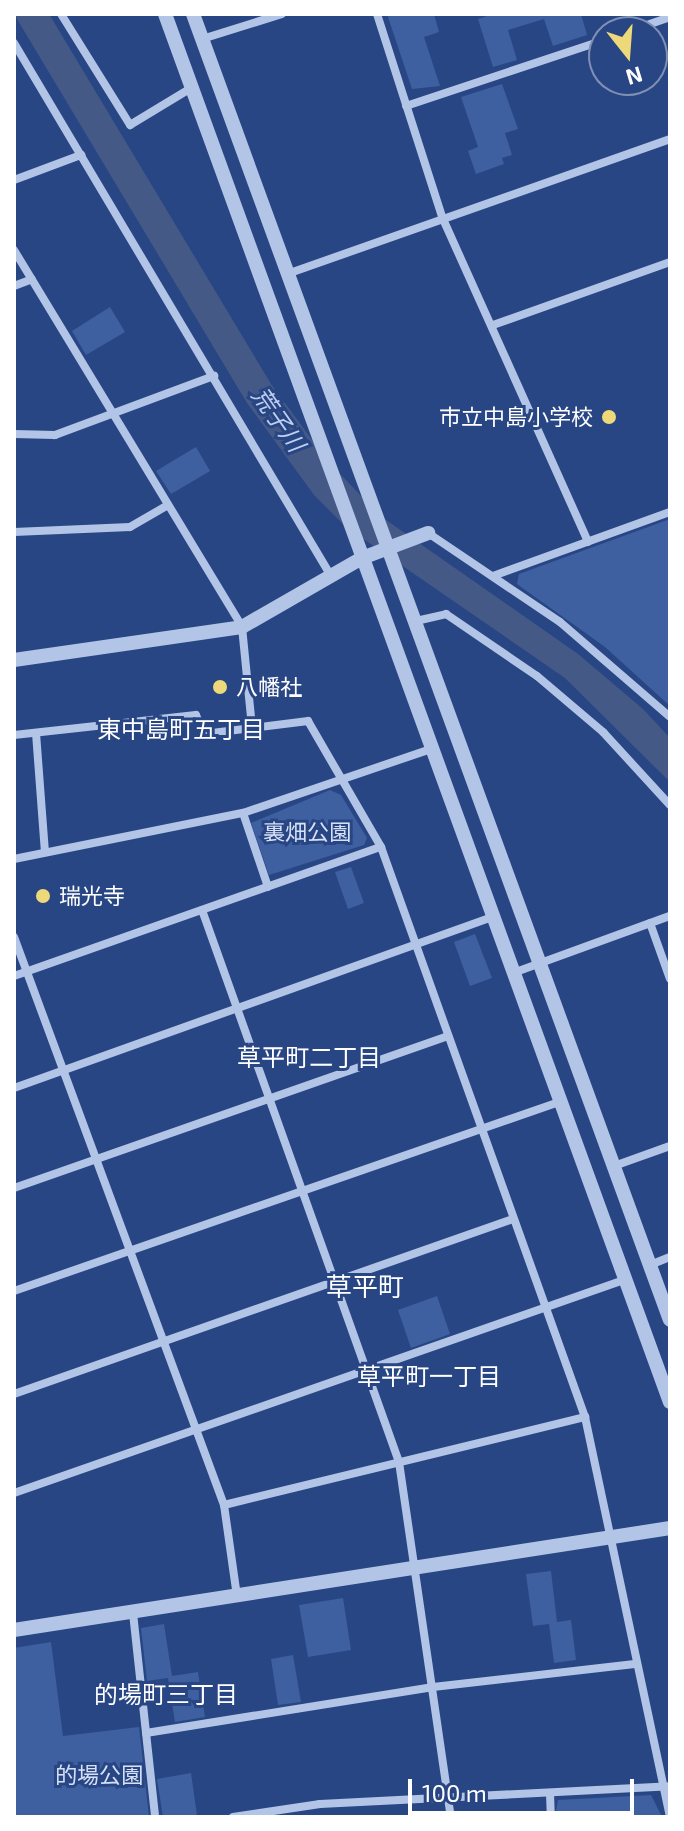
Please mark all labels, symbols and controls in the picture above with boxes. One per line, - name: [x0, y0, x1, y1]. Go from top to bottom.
- north arrow: [588, 16, 668, 96]
- text: N: [623, 62, 646, 92]
- water label: 荒子川: [247, 381, 311, 457]
- place label: 市立中島小学校: [439, 404, 593, 430]
- marker: 市立中島小学校: [600, 408, 618, 426]
- place label: 八幡社: [236, 674, 302, 700]
- marker: 八幡社: [211, 678, 229, 696]
- district label: 東中島町五丁目: [97, 715, 265, 743]
- park label: 裏畑公園: [263, 819, 351, 845]
- place label: 瑞光寺: [59, 883, 125, 909]
- marker: 瑞光寺: [34, 887, 52, 905]
- district label: 草平町二丁目: [237, 1043, 381, 1071]
- district label: 草平町: [326, 1270, 404, 1302]
- district label: 草平町一丁目: [357, 1362, 501, 1390]
- district label: 的場町三丁目: [94, 1680, 238, 1708]
- park label: 的場公園: [55, 1762, 143, 1788]
- scale bar: [412, 1763, 638, 1813]
- text: 100 m: [422, 1778, 487, 1807]

